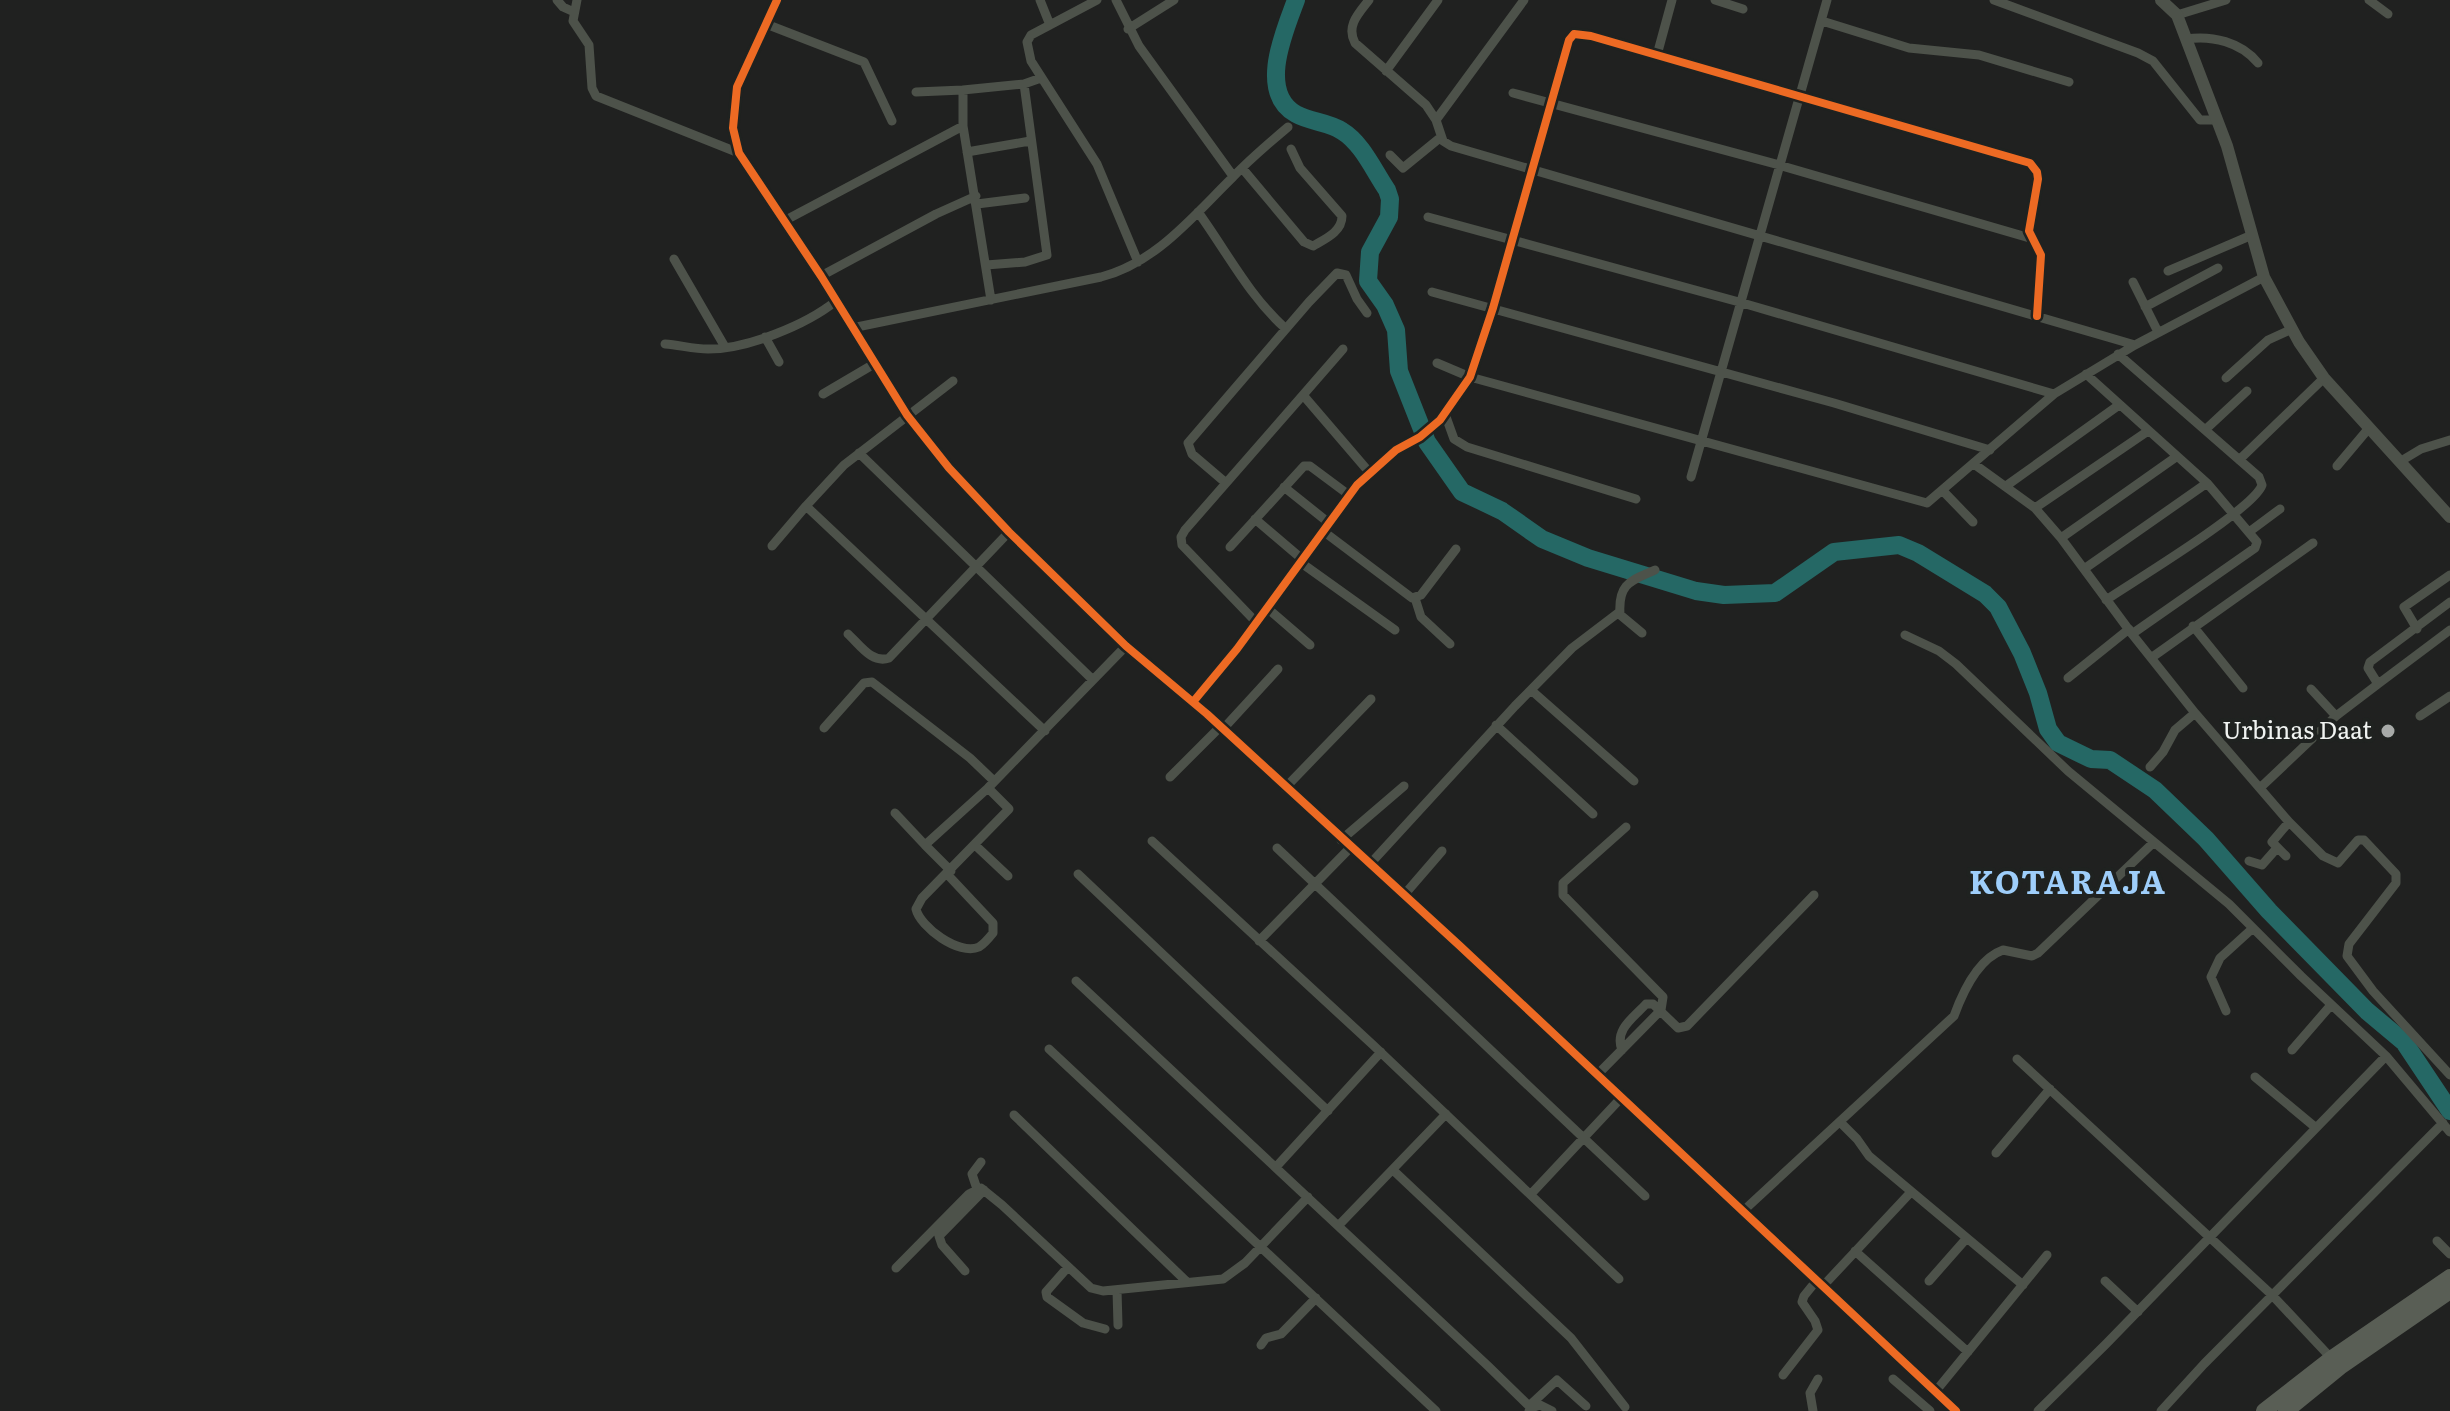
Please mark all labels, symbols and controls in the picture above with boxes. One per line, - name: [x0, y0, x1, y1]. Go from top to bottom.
- place label: Urbinas Daat: [2222, 711, 2372, 746]
- marker: Urbinas Daat: [2379, 722, 2397, 740]
- district label: KOTARAJA: [1969, 856, 2167, 904]

